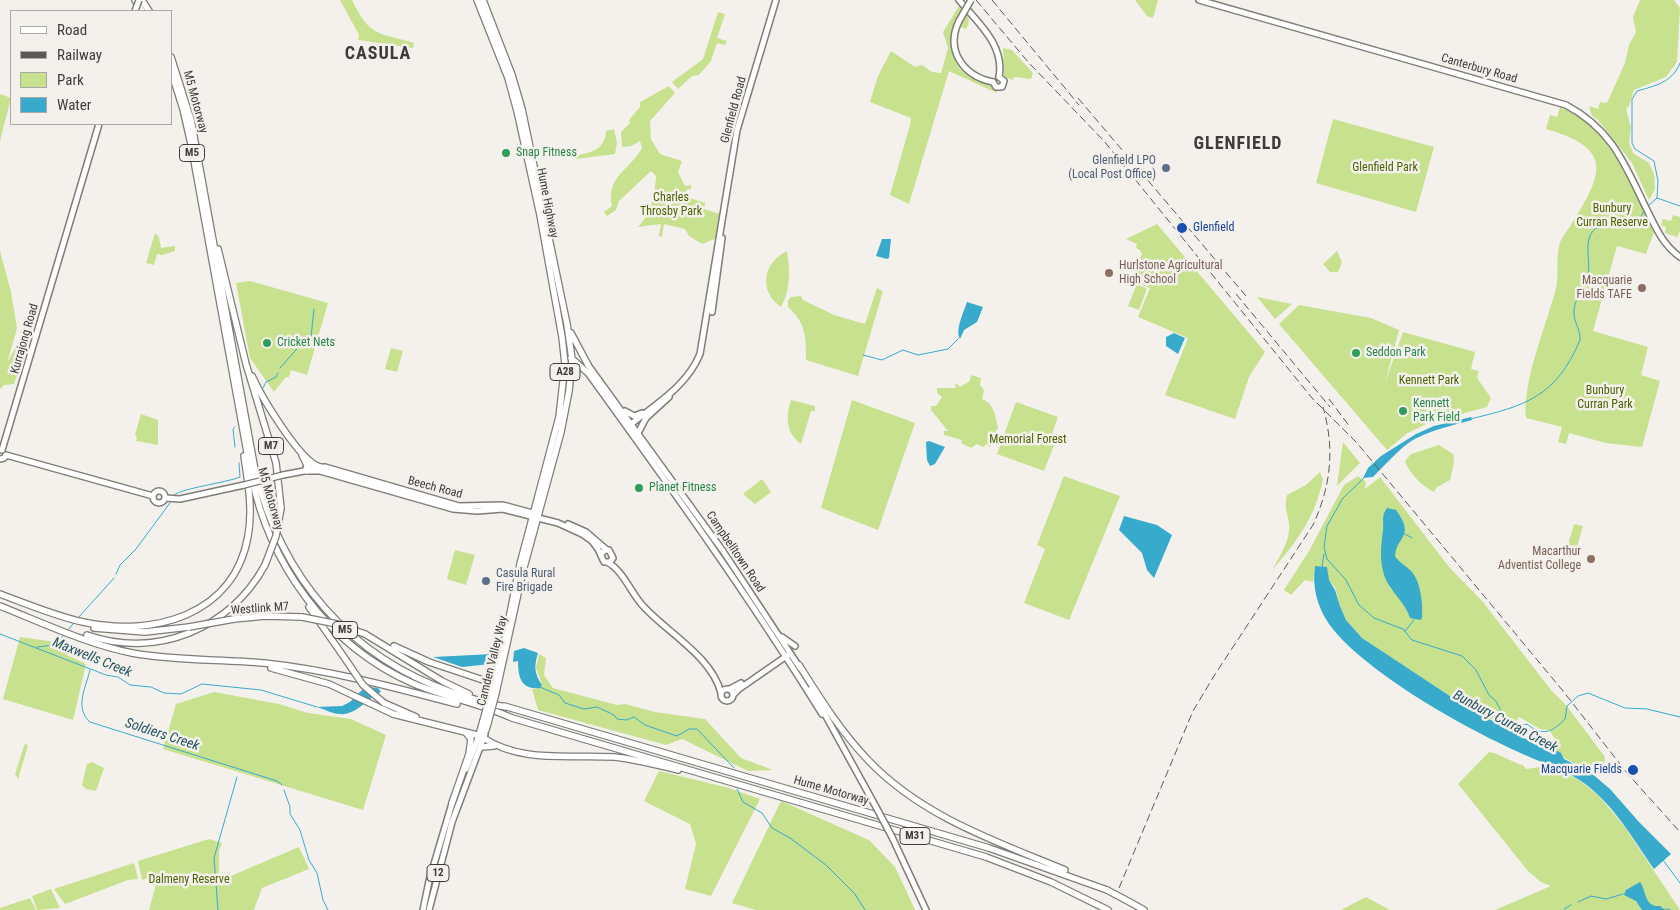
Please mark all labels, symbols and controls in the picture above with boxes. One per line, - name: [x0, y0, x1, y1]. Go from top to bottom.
- legend: [10, 10, 172, 125]
- text: Road: [57, 21, 87, 39]
- district label: CASULA: [344, 43, 412, 65]
- text: Railway: [57, 46, 102, 64]
- street label: Canterbury Road: [1439, 51, 1519, 87]
- street label: M5 Motorway: [180, 69, 210, 135]
- text: Park: [57, 71, 84, 89]
- street label: Glenfield Road: [718, 75, 750, 145]
- text: Water: [57, 96, 91, 114]
- district label: GLENFIELD: [1192, 133, 1284, 155]
- road number: M5: [180, 144, 204, 162]
- place label: Snap Fitness: [516, 146, 577, 160]
- marker: Snap Fitness: [500, 147, 512, 159]
- place label: Glenfield LPO (Local Post Office): [1068, 154, 1156, 182]
- park label: Glenfield Park: [1352, 161, 1418, 175]
- marker: Glenfield LPO (Local Post Office): [1160, 162, 1172, 174]
- street label: Hume Highway: [533, 167, 561, 239]
- park label: Charles Throsby Park: [640, 191, 702, 219]
- park label: Bunbury Curran Reserve: [1576, 202, 1648, 230]
- marker: Glenfield: [1175, 221, 1189, 235]
- place label: Glenfield: [1193, 221, 1234, 235]
- place label: Hurlstone Agricultural High School: [1119, 259, 1222, 287]
- marker: Hurlstone Agricultural High School: [1103, 267, 1115, 279]
- place label: Macquarie Fields TAFE: [1576, 274, 1632, 302]
- marker: Macquarie Fields TAFE: [1636, 282, 1648, 294]
- street label: Kurrajong Road: [8, 302, 42, 376]
- place label: Cricket Nets: [277, 336, 335, 350]
- marker: Cricket Nets: [261, 337, 273, 349]
- place label: Seddon Park: [1366, 346, 1426, 360]
- marker: Seddon Park: [1350, 347, 1362, 359]
- road number: A28: [550, 364, 580, 381]
- park label: Kennett Park: [1399, 374, 1459, 388]
- park label: Bunbury Curran Park: [1577, 384, 1633, 412]
- place label: Kennett Park Field: [1413, 397, 1460, 425]
- marker: Kennett Park Field: [1397, 405, 1409, 417]
- park label: Memorial Forest: [989, 433, 1067, 447]
- road number: M7: [258, 438, 284, 454]
- street label: M5 Motorway: [254, 466, 286, 532]
- street label: Beech Road: [406, 474, 464, 502]
- place label: Planet Fitness: [649, 481, 716, 495]
- marker: Planet Fitness: [633, 482, 645, 494]
- street label: Campbelltown Road: [703, 509, 767, 595]
- place label: Macarthur Adventist College: [1498, 545, 1581, 573]
- marker: Macarthur Adventist College: [1585, 553, 1597, 565]
- place label: Casula Rural Fire Brigade: [496, 567, 555, 595]
- marker: Casula Rural Fire Brigade: [480, 575, 492, 587]
- street label: Westlink M7: [231, 600, 289, 618]
- street label: Camden Valley Way: [475, 614, 511, 708]
- road number: M5: [332, 622, 358, 638]
- water label: Maxwells Creek: [50, 634, 134, 682]
- water label: Bunbury Curran Creek: [1450, 687, 1560, 757]
- water label: Soldiers Creek: [123, 715, 201, 755]
- place label: Macquarie Fields: [1541, 763, 1622, 777]
- marker: Macquarie Fields: [1626, 763, 1640, 777]
- street label: Hume Motorway: [792, 773, 870, 809]
- road number: M31: [900, 828, 930, 844]
- road number: 12: [427, 864, 449, 881]
- park label: Dalmeny Reserve: [148, 873, 230, 887]

